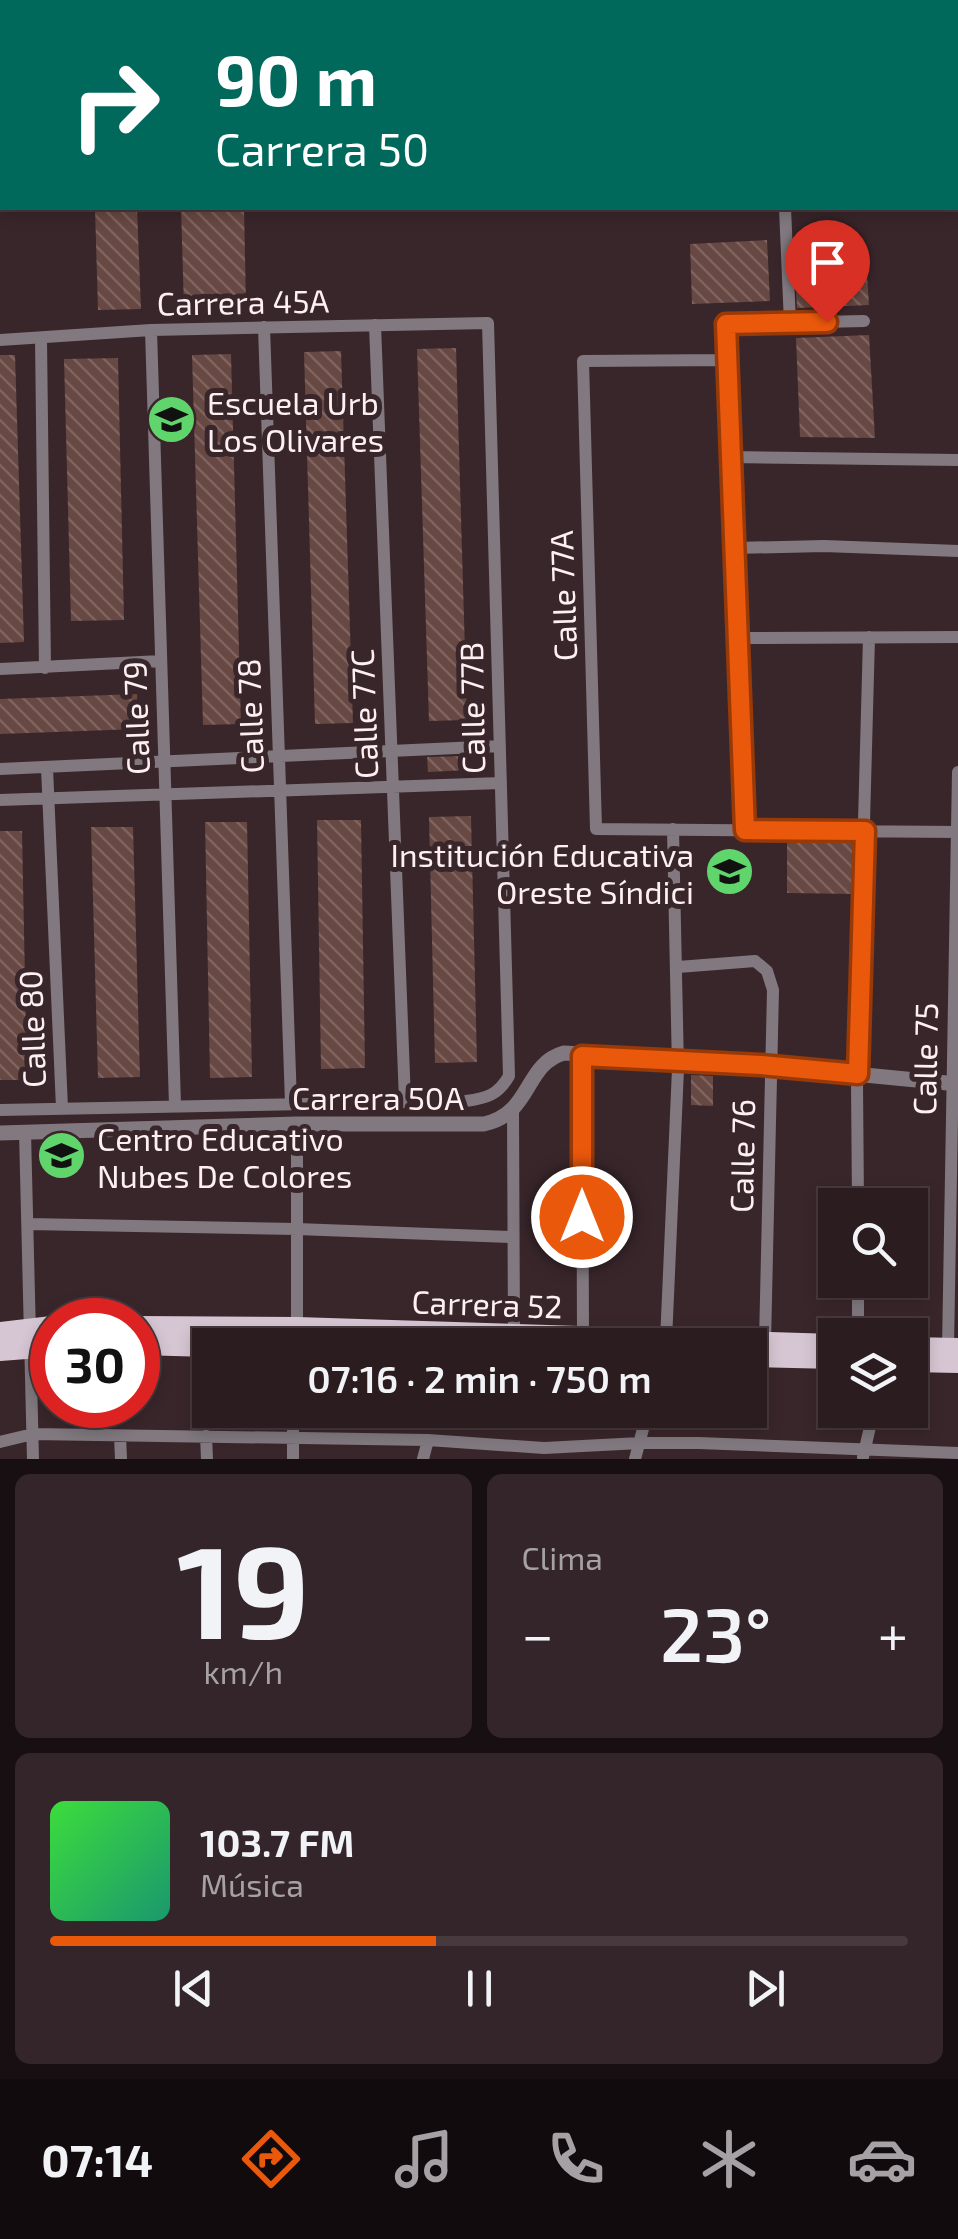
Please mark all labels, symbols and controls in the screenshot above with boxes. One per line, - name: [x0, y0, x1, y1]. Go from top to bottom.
- text: 90 m: [215, 36, 377, 120]
- icon: right: [50, 40, 180, 170]
- text: Carrera 50: [215, 121, 429, 175]
- pin: [785, 220, 870, 323]
- icon: arrive: [800, 235, 855, 290]
- street label: Carrera 45A: [156, 280, 330, 322]
- place label: Escuela Urb Los Olivares: [207, 383, 384, 458]
- school or university icon: Escuela Urb Los Olivares: [146, 394, 198, 446]
- street label: Calle 77A: [541, 530, 583, 662]
- street label: Calle 77B: [451, 642, 491, 774]
- street label: Calle 77C: [342, 648, 384, 780]
- street label: Calle 78: [228, 658, 270, 774]
- street label: Calle 79: [114, 660, 156, 776]
- place label: Institución Educativa Oreste Síndici: [391, 835, 694, 910]
- school or university icon: Institución Educativa Oreste Síndici: [703, 846, 755, 898]
- street label: Calle 80: [10, 969, 52, 1089]
- street label: Calle 75: [904, 1002, 944, 1116]
- street label: Carrera 50A: [292, 1078, 464, 1116]
- street label: Calle 76: [721, 1099, 761, 1213]
- place label: Centro Educativo Nubes De Colores: [97, 1119, 352, 1194]
- school or university icon: Centro Educativo Nubes De Colores: [36, 1130, 88, 1182]
- position arrow: [530, 1165, 634, 1269]
- map controls: [818, 1188, 928, 1428]
- button: search: [818, 1188, 928, 1298]
- street label: Carrera 52: [411, 1281, 563, 1325]
- speed limit sign: 30: [30, 1298, 160, 1428]
- button: layers: [818, 1318, 928, 1428]
- text: 07:16 · 2 min · 750 m: [307, 1355, 652, 1401]
- text: 19: [177, 1509, 310, 1665]
- text: Clima: [522, 1538, 603, 1576]
- text: 23°: [660, 1587, 771, 1677]
- text: −: [522, 1600, 554, 1666]
- text: +: [878, 1600, 908, 1666]
- text: km/h: [204, 1652, 283, 1690]
- text: 103.7 FM: [200, 1819, 354, 1865]
- text: Música: [200, 1865, 304, 1903]
- icon: previous: [166, 1961, 221, 2016]
- icon: pause: [452, 1961, 507, 2016]
- icon: next: [738, 1961, 793, 2016]
- icon: directions: [236, 2124, 306, 2194]
- icon: music: [389, 2124, 459, 2194]
- icon: phone: [541, 2124, 611, 2194]
- icon: climate: [694, 2124, 764, 2194]
- icon: car: [847, 2124, 917, 2194]
- text: 07:14: [41, 2132, 153, 2186]

